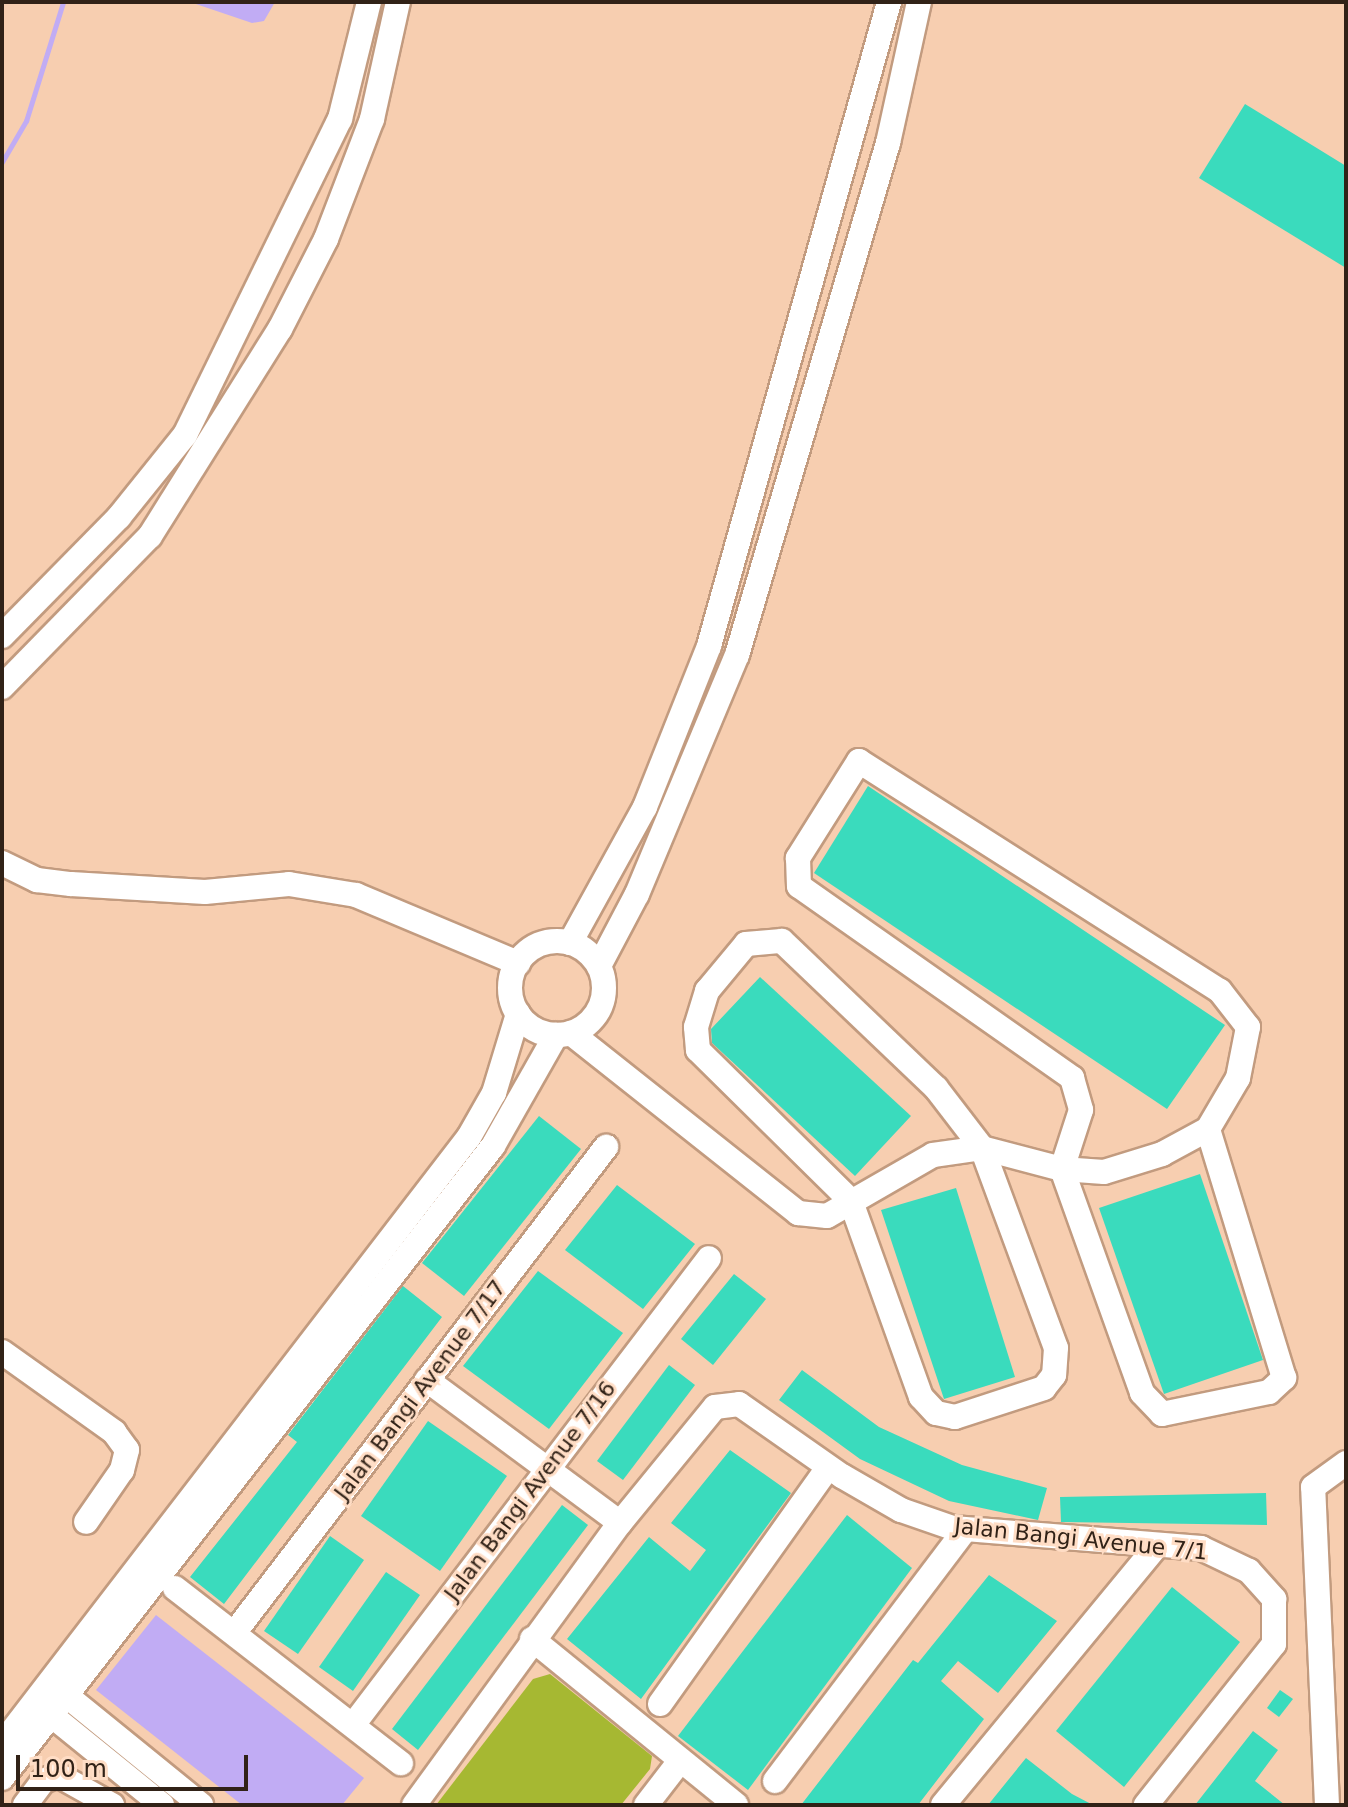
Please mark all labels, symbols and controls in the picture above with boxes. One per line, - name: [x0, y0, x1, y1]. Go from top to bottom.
- street label: Jalan Bangi Avenue 7/17: [329, 1275, 511, 1505]
- street label: Jalan Bangi Avenue 7/16: [439, 1376, 621, 1606]
- street label: Jalan Bangi Avenue 7/1: [953, 1513, 1209, 1565]
- scale bar: [20, 1739, 252, 1789]
- text: 100 m: [30, 1755, 107, 1783]

